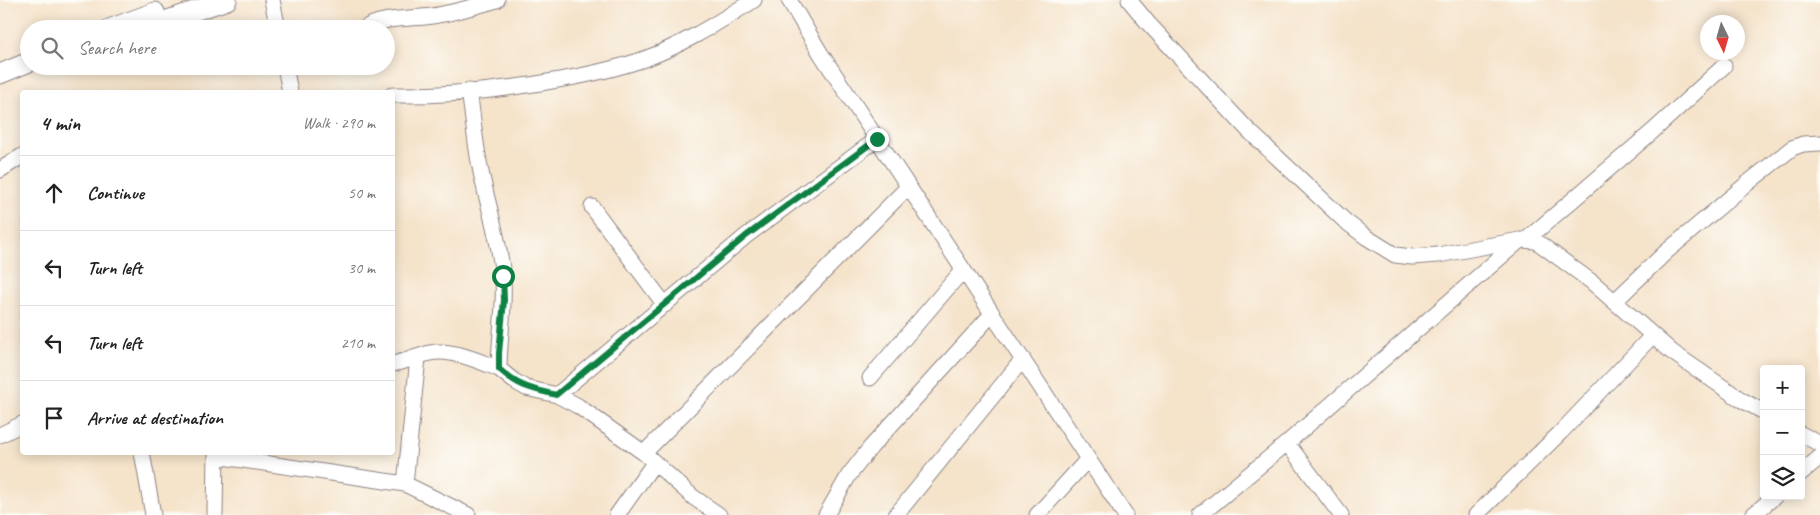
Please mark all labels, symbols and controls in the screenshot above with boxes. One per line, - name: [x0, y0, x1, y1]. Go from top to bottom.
- north arrow: [1700, 15, 1745, 60]
- search box: [20, 20, 395, 75]
- icon: search: [38, 34, 66, 62]
- text: Search here: [78, 36, 155, 60]
- text: 4 min: [40, 110, 80, 136]
- text: Walk · 290 m: [303, 113, 375, 133]
- route end: [866, 128, 889, 151]
- icon: ahead: [40, 179, 68, 207]
- text: Continue: [87, 181, 144, 205]
- text: 50 m: [348, 183, 375, 203]
- icon: left: [40, 254, 68, 282]
- text: Turn left: [87, 256, 142, 280]
- text: 30 m: [348, 258, 375, 278]
- route start: [492, 265, 515, 288]
- icon: left: [40, 329, 68, 357]
- text: Turn left: [87, 331, 142, 355]
- text: 210 m: [341, 333, 375, 353]
- map controls: [1760, 365, 1805, 500]
- button: +: [1760, 365, 1805, 410]
- icon: arrive: [40, 404, 68, 432]
- text: Arrive at destination: [87, 406, 223, 430]
- button: −: [1760, 410, 1805, 455]
- button: layers: [1760, 455, 1805, 500]

